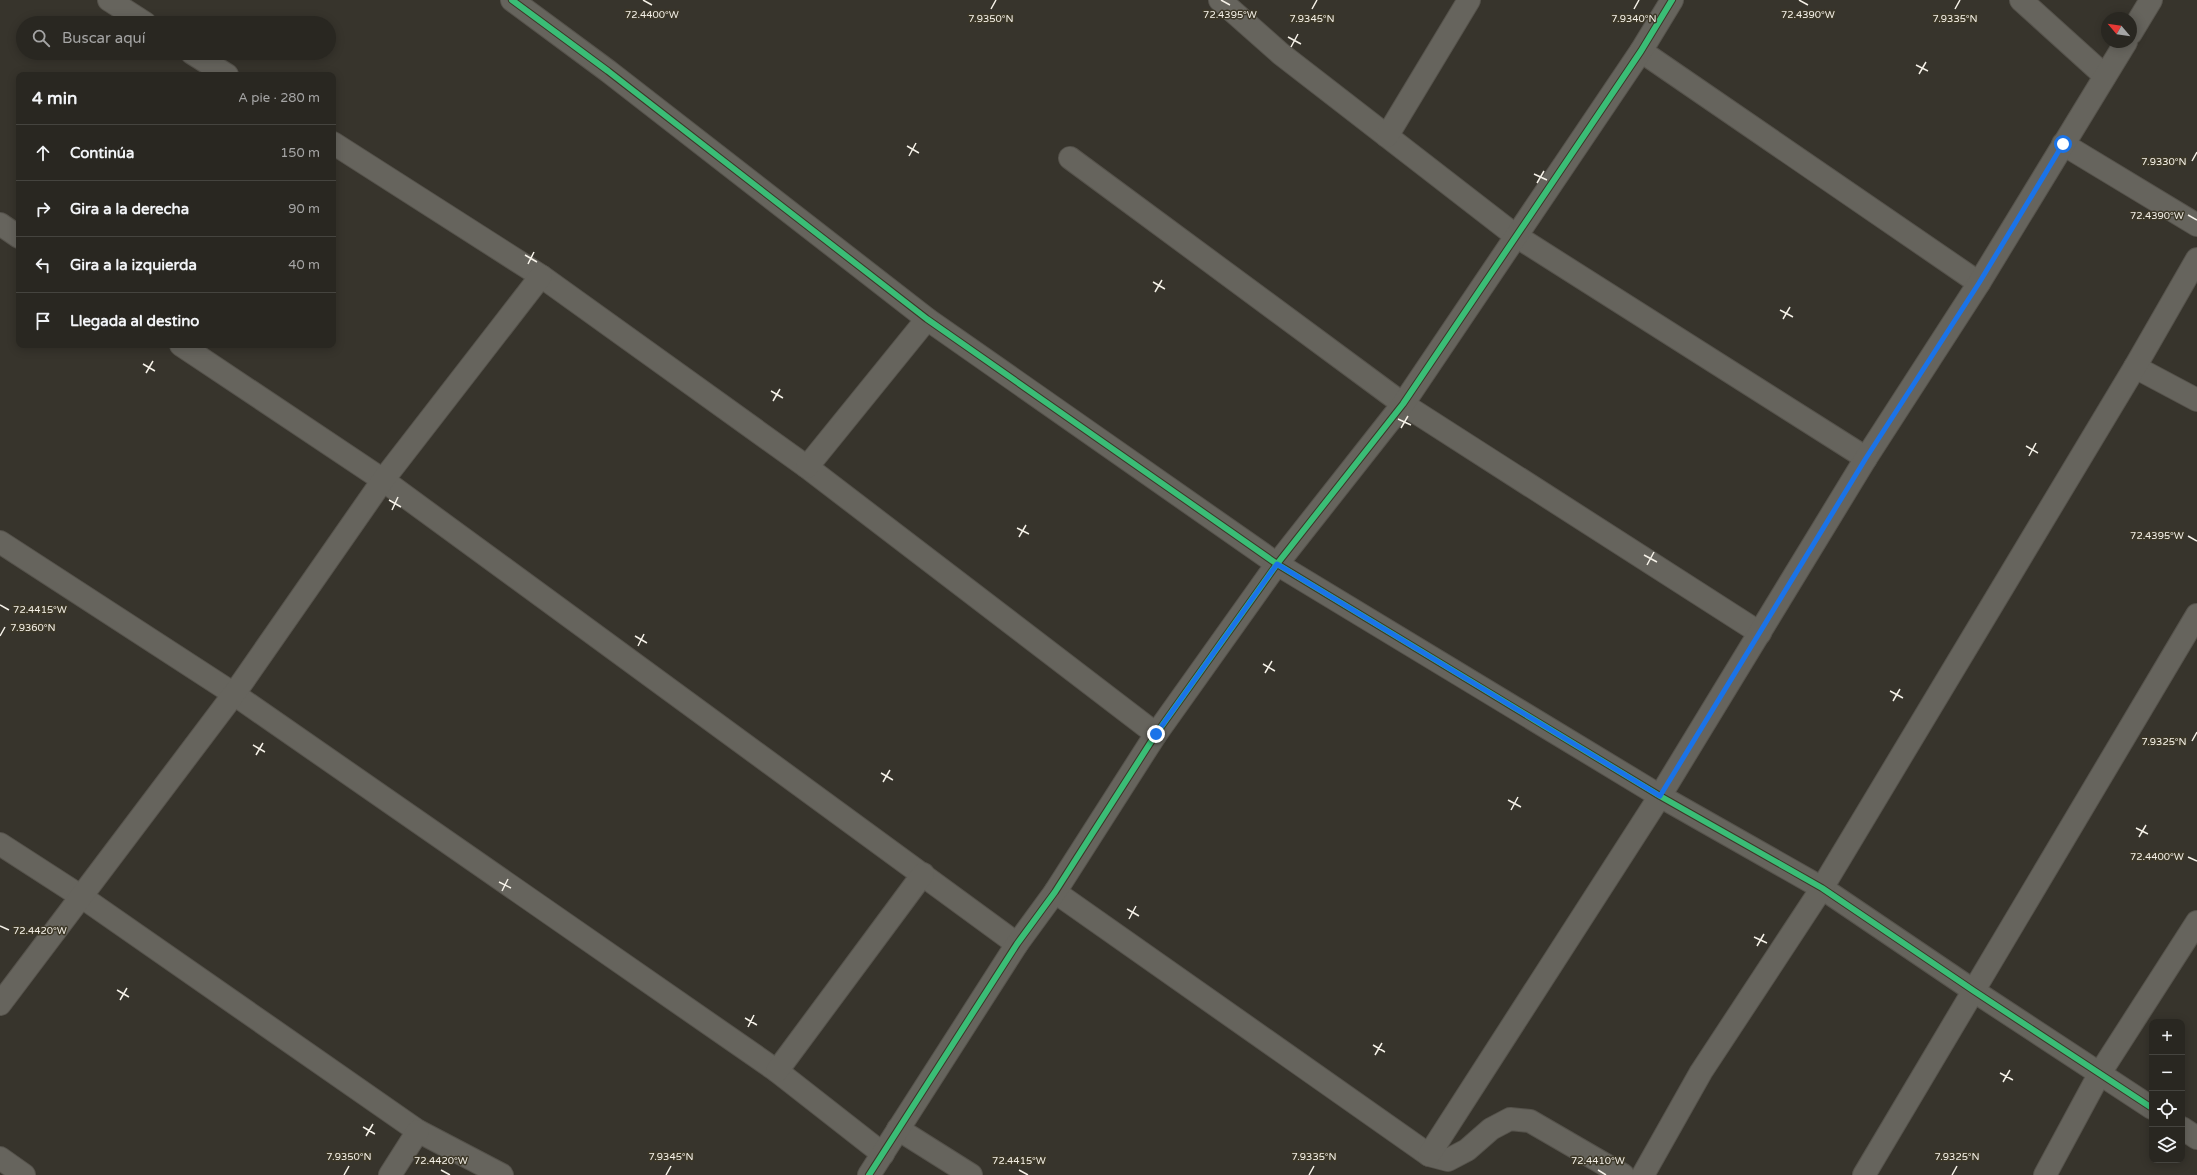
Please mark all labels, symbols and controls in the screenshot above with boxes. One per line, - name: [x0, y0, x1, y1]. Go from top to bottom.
- text: 72.4400°W: [625, 9, 679, 21]
- text: 72.4395°W: [1203, 9, 1257, 21]
- text: 72.4390°W: [1781, 9, 1835, 21]
- north arrow: [2101, 12, 2137, 48]
- text: 7.9350°N: [968, 13, 1014, 25]
- text: 7.9345°N: [1289, 13, 1335, 25]
- text: 7.9340°N: [1611, 13, 1657, 25]
- text: 7.9335°N: [1932, 13, 1978, 25]
- search box: [16, 16, 336, 60]
- icon: search: [30, 27, 52, 49]
- text: Buscar aquí: [62, 29, 145, 47]
- text: 4 min: [32, 88, 77, 109]
- text: A pie · 280 m: [238, 90, 320, 106]
- route start: [2054, 135, 2072, 153]
- icon: ahead: [32, 142, 54, 164]
- text: Continúa: [70, 144, 134, 162]
- text: 150 m: [280, 145, 320, 161]
- text: 7.9330°N: [2141, 156, 2187, 168]
- icon: right: [32, 198, 54, 220]
- text: Gira a la derecha: [70, 200, 189, 218]
- text: 90 m: [288, 201, 320, 217]
- text: 72.4390°W: [2130, 210, 2184, 222]
- icon: left: [32, 254, 54, 276]
- text: Gira a la izquierda: [70, 256, 197, 274]
- text: 40 m: [288, 257, 320, 273]
- icon: arrive: [32, 310, 54, 332]
- text: Llegada al destino: [70, 312, 199, 330]
- text: 72.4395°W: [2130, 530, 2184, 542]
- text: 72.4415°W: [13, 604, 67, 616]
- text: 7.9360°N: [10, 622, 56, 634]
- route end: [1147, 725, 1165, 743]
- text: 7.9325°N: [2141, 736, 2187, 748]
- text: 72.4400°W: [2130, 851, 2184, 863]
- text: 72.4420°W: [13, 925, 67, 937]
- map controls: [2149, 1019, 2185, 1163]
- button: +: [2149, 1019, 2185, 1055]
- button: −: [2149, 1055, 2185, 1091]
- button: locate: [2149, 1091, 2185, 1127]
- button: layers: [2149, 1127, 2185, 1163]
- text: 7.9350°N: [326, 1151, 372, 1163]
- text: 7.9345°N: [648, 1151, 694, 1163]
- text: 7.9335°N: [1291, 1151, 1337, 1163]
- text: 7.9325°N: [1934, 1151, 1980, 1163]
- text: 72.4420°W: [414, 1155, 468, 1167]
- text: 72.4415°W: [992, 1155, 1046, 1167]
- text: 72.4410°W: [1571, 1155, 1625, 1167]

